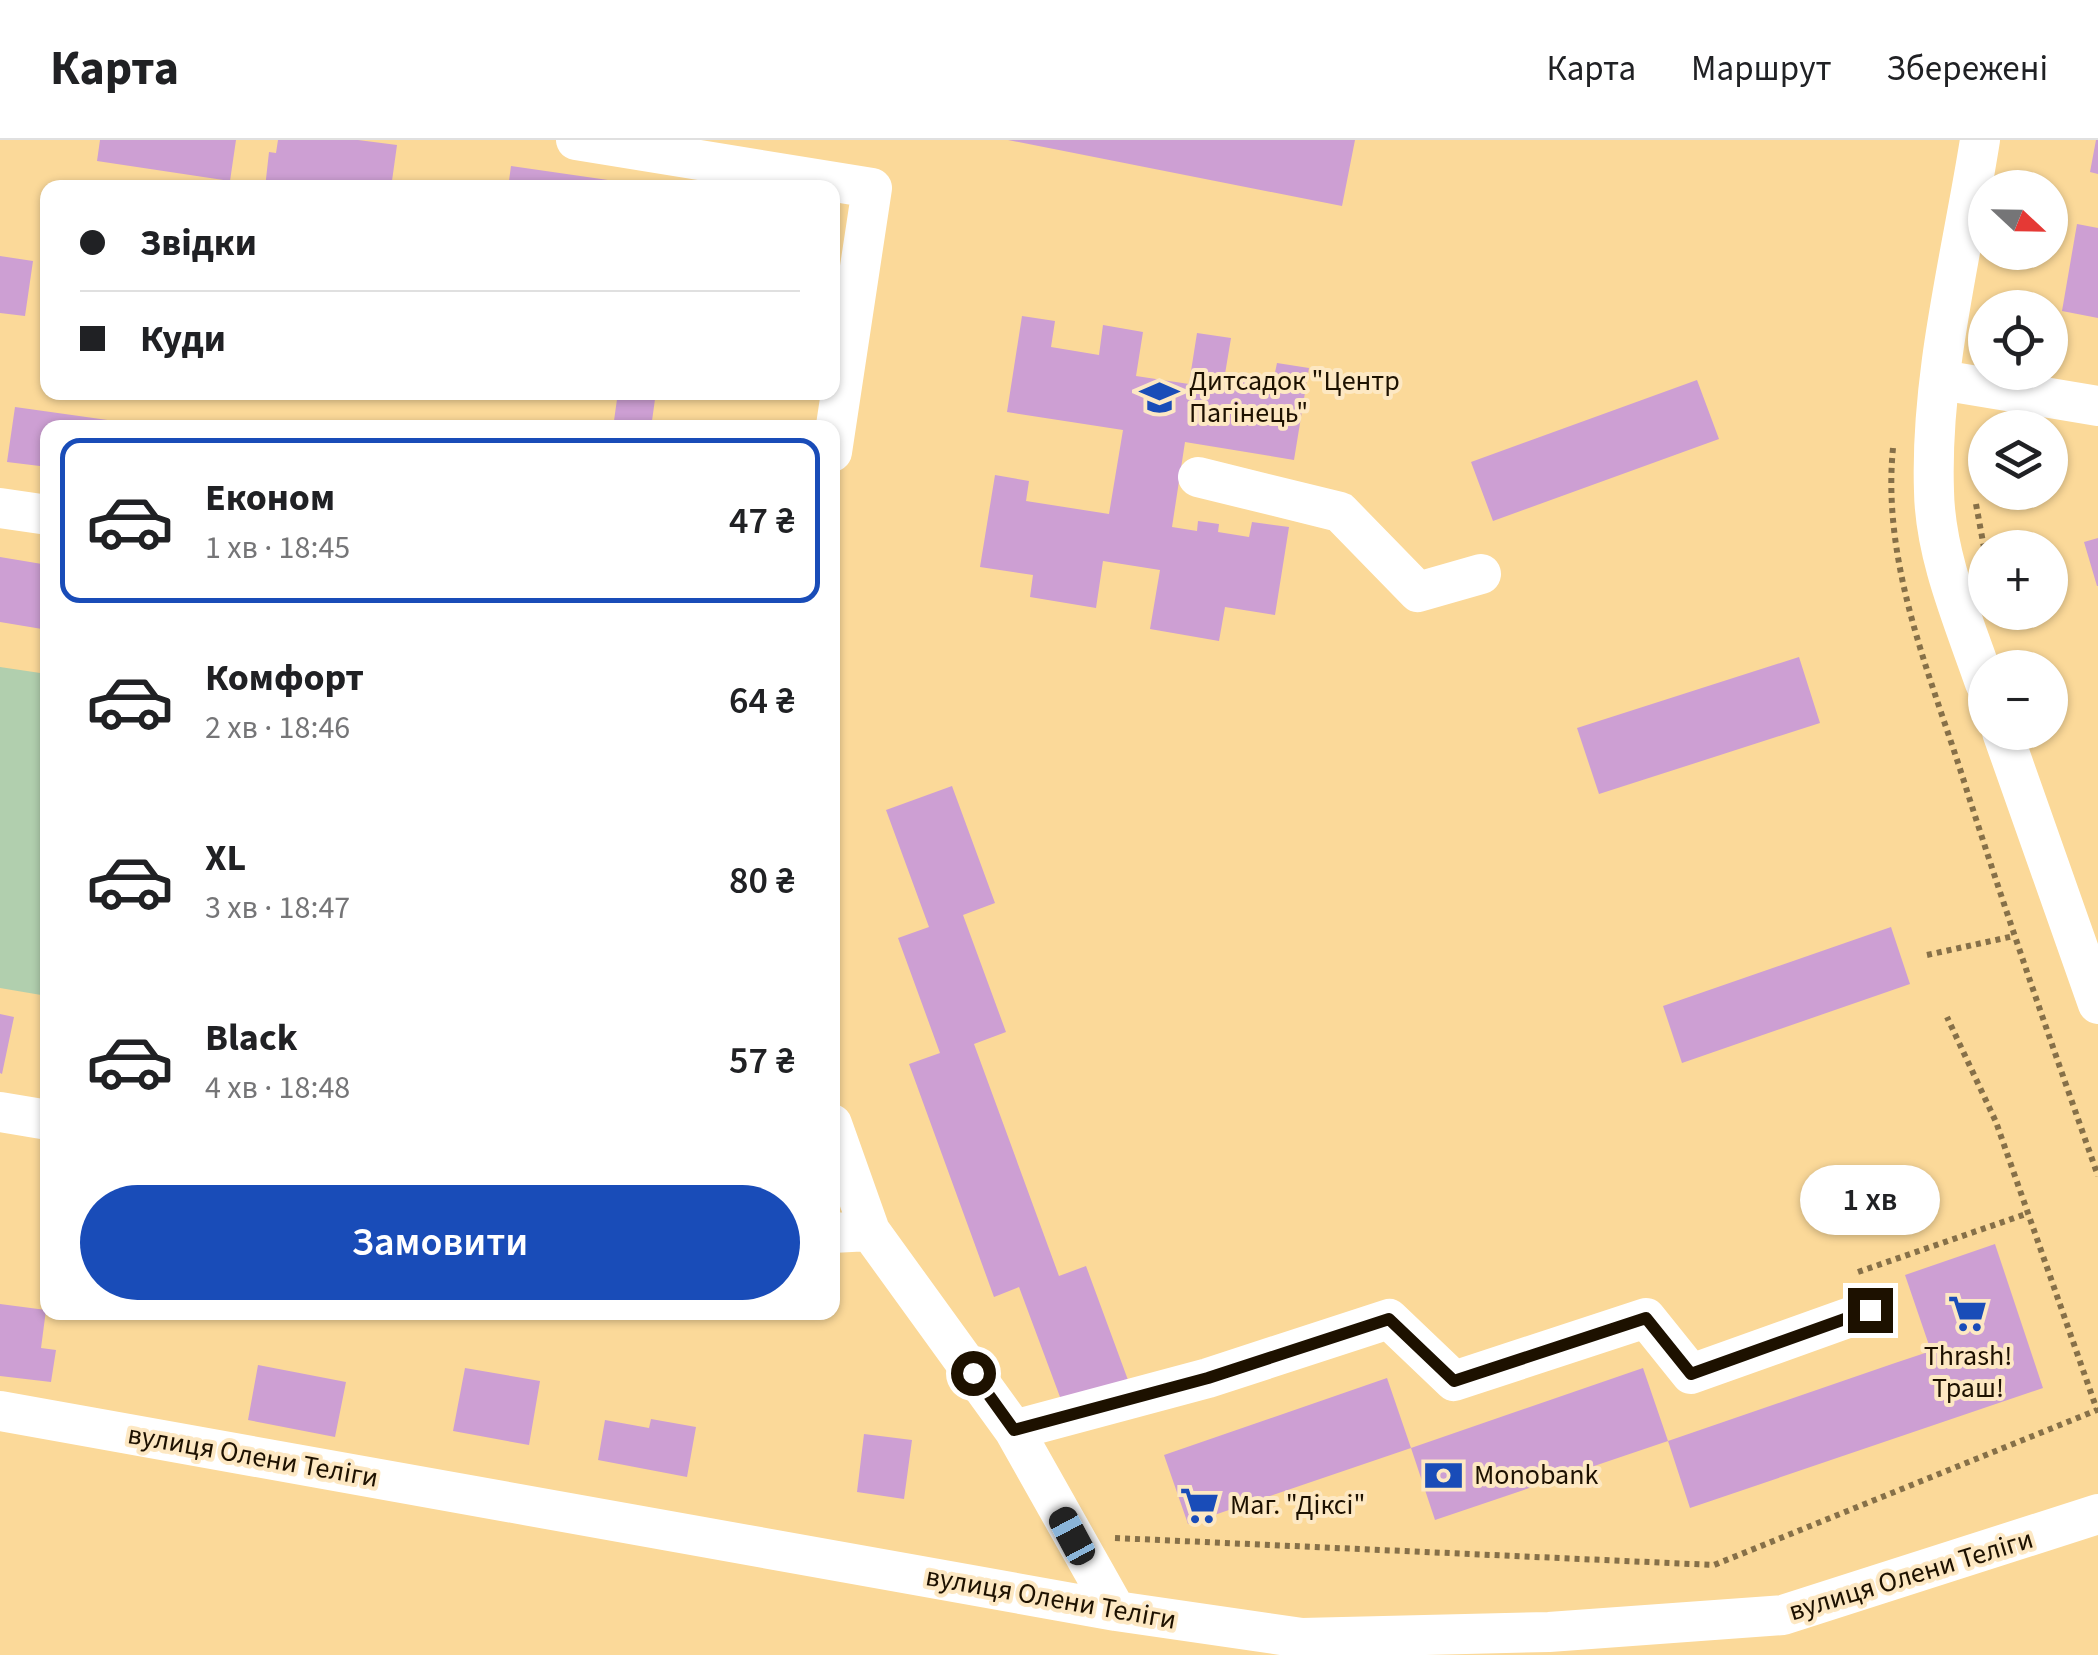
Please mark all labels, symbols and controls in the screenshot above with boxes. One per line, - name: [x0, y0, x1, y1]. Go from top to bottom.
- text: Карта: [50, 35, 179, 103]
- text: Карта: [1546, 44, 1636, 94]
- text: Маршрут: [1691, 44, 1832, 94]
- text: Збережені: [1887, 44, 2048, 94]
- north arrow: [1968, 170, 2068, 270]
- map controls: [1968, 170, 2068, 750]
- text: Звідки: [140, 216, 257, 270]
- button: locate: [1968, 290, 2068, 390]
- text: Куди: [140, 312, 226, 366]
- place label: Дитсадок "Центр Пагінець": [1189, 361, 1400, 433]
- school or university icon: Дитсадок "Центр Пагінець": [1138, 376, 1180, 418]
- button: layers: [1968, 410, 2068, 510]
- text: Економ: [205, 471, 335, 525]
- icon: car: [85, 476, 175, 566]
- text: 47 ₴: [729, 494, 795, 548]
- text: 1 хв · 18:45: [205, 525, 350, 571]
- button: +: [1968, 530, 2068, 630]
- button: −: [1968, 650, 2068, 750]
- text: Комфорт: [205, 651, 364, 705]
- icon: car: [85, 656, 175, 746]
- text: 64 ₴: [729, 674, 795, 728]
- text: 2 хв · 18:46: [205, 705, 350, 751]
- text: XL: [205, 831, 246, 885]
- icon: car: [85, 836, 175, 926]
- text: 80 ₴: [729, 854, 795, 908]
- text: 3 хв · 18:47: [205, 885, 350, 931]
- text: Black: [205, 1011, 298, 1065]
- icon: car: [85, 1016, 175, 1106]
- text: 57 ₴: [729, 1034, 795, 1088]
- text: 4 хв · 18:48: [205, 1065, 350, 1111]
- callout: 1 хв: [1800, 1165, 1940, 1235]
- text: 1 хв: [1843, 1177, 1897, 1223]
- button: Замовити: [80, 1185, 800, 1300]
- route end: [1848, 1288, 1893, 1333]
- supermarket icon: Thrash! Траш!: [1947, 1292, 1989, 1334]
- place label: Thrash! Траш!: [1924, 1336, 2012, 1408]
- route start: [951, 1351, 996, 1396]
- street label: вулиця Олени Теліги: [125, 1414, 381, 1498]
- bank icon: Monobank: [1423, 1454, 1465, 1496]
- place label: Monobank: [1474, 1455, 1599, 1495]
- supermarket icon: Маг. "Діксі": [1179, 1484, 1221, 1526]
- place label: Маг. "Діксі": [1230, 1485, 1365, 1525]
- car: [1045, 1502, 1099, 1570]
- street label: вулиця Олени Теліги: [1784, 1519, 2038, 1631]
- street label: вулиця Олени Теліги: [923, 1556, 1179, 1640]

